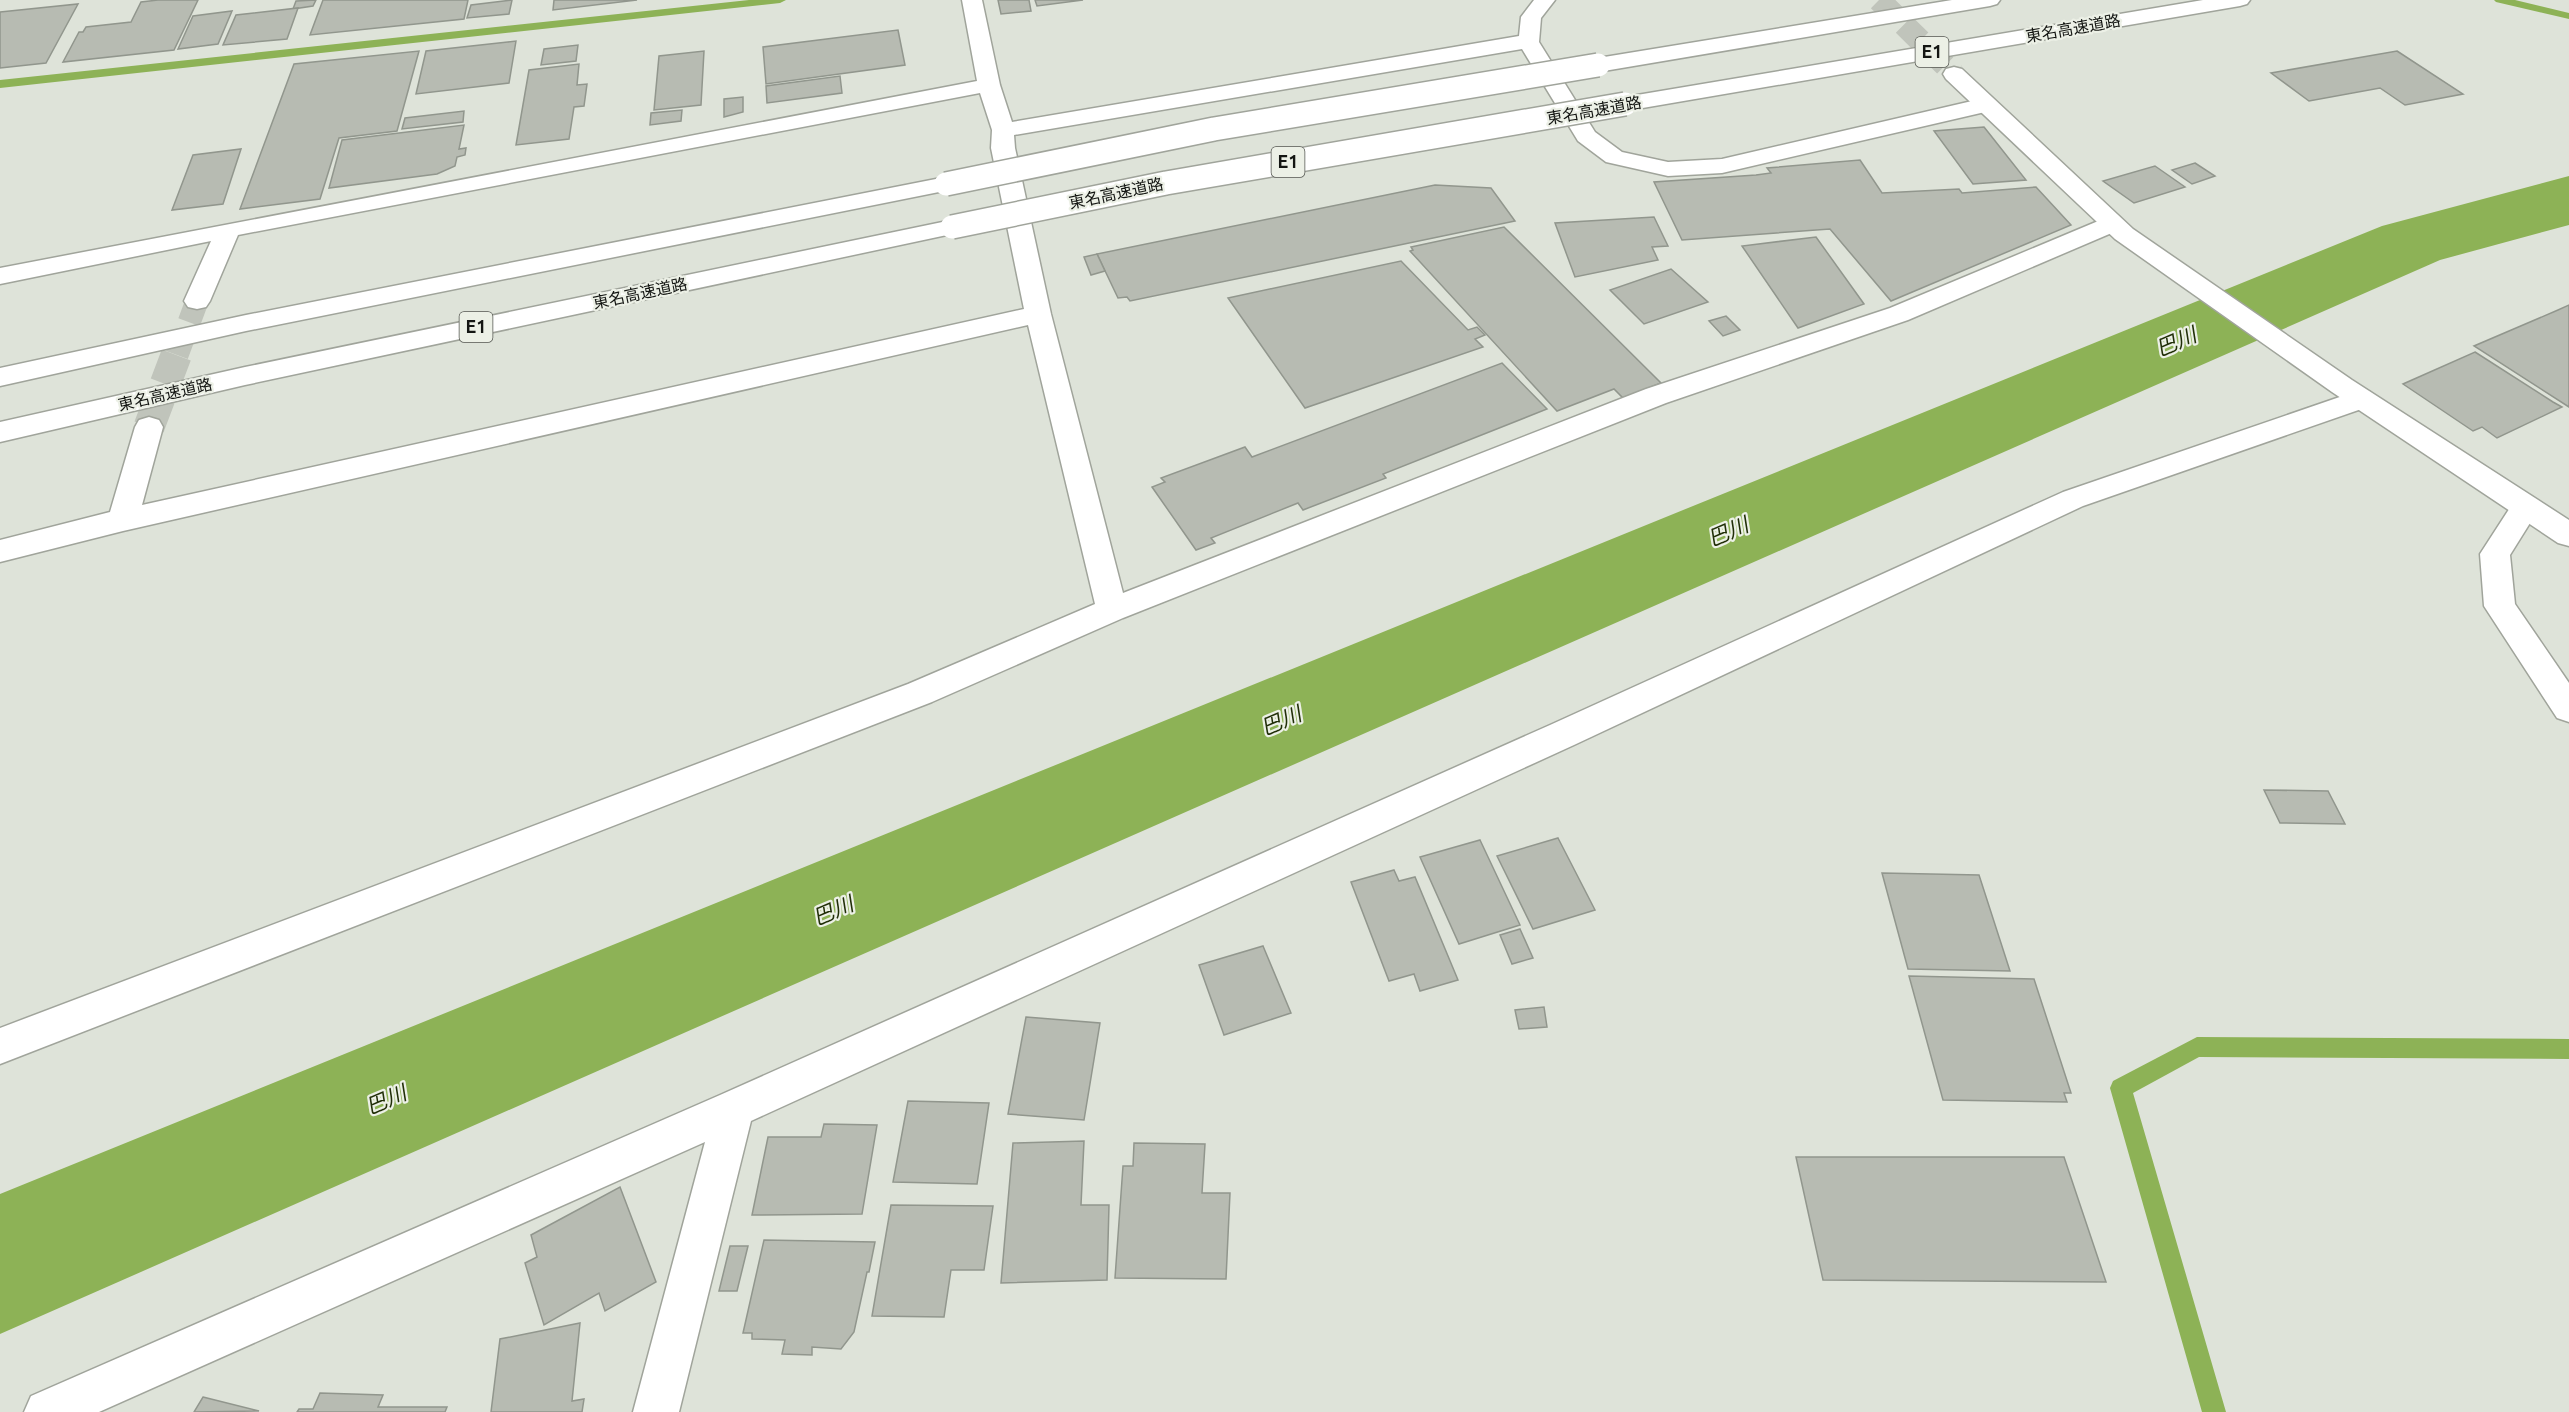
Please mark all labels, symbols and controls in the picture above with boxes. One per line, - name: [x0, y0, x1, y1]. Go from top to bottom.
- street label: 東名高速道路: [2024, 11, 2122, 45]
- road number: E1: [1916, 37, 1948, 67]
- street label: 東名高速道路: [1545, 93, 1643, 127]
- road number: E1: [1272, 147, 1304, 177]
- street label: 東名高速道路: [1067, 174, 1165, 212]
- street label: 東名高速道路: [591, 274, 689, 312]
- road number: E1: [460, 312, 492, 342]
- water label: 巴川: [2152, 321, 2201, 360]
- street label: 東名高速道路: [116, 374, 214, 414]
- water label: 巴川: [1704, 511, 1753, 550]
- water label: 巴川: [1257, 700, 1306, 739]
- water label: 巴川: [809, 890, 858, 929]
- water label: 巴川: [362, 1079, 411, 1118]

